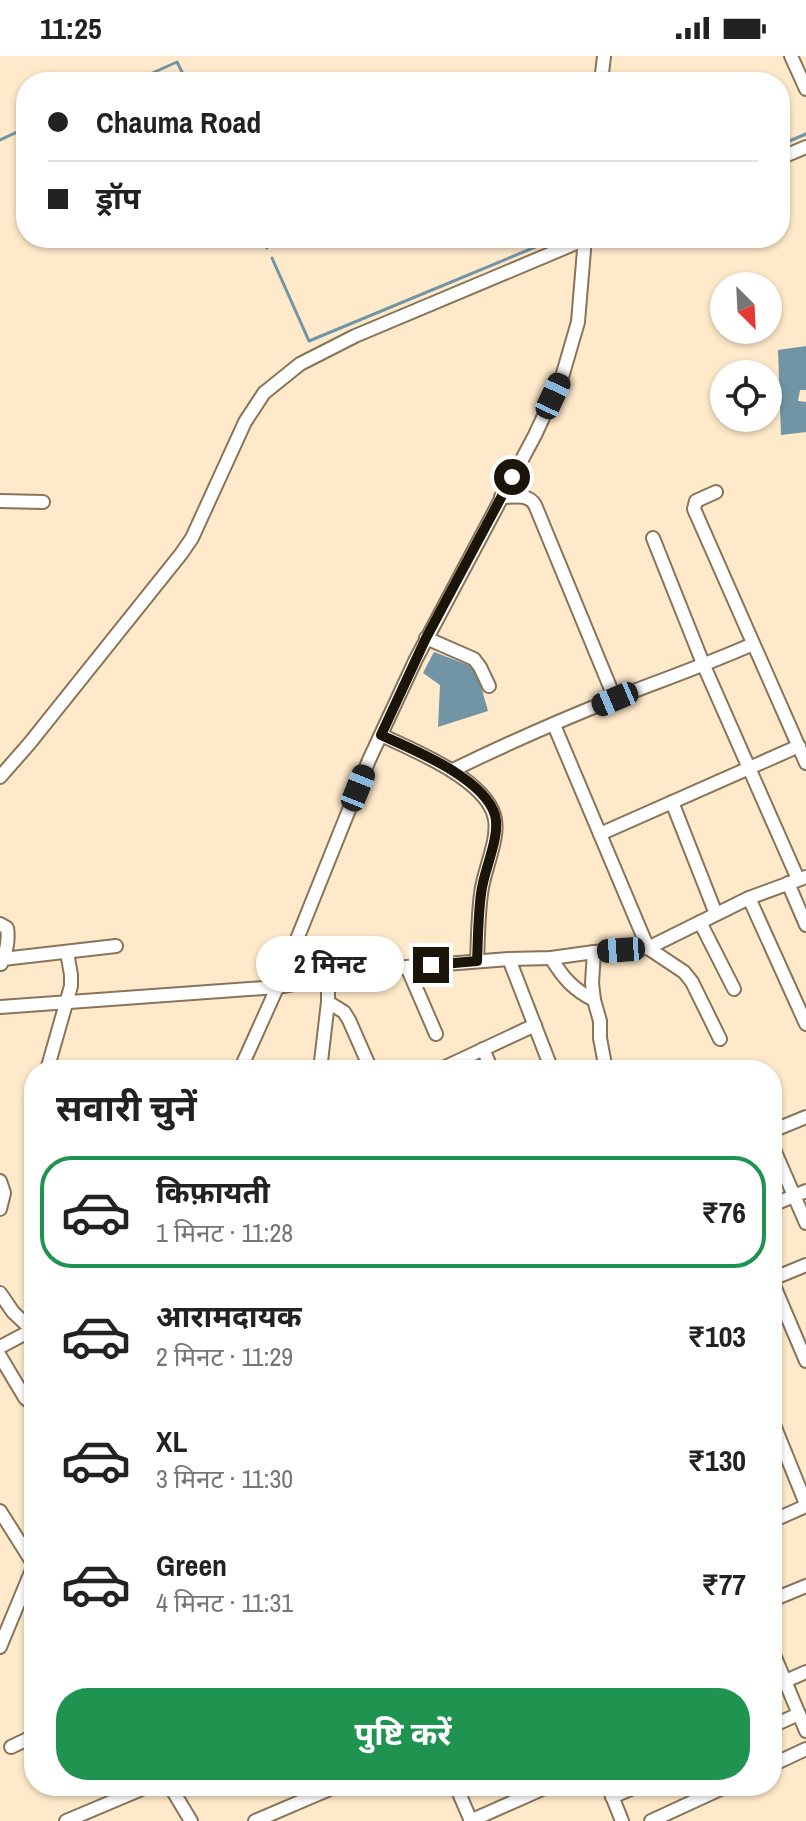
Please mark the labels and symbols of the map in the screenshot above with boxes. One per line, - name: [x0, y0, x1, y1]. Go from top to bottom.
- north arrow: [710, 272, 782, 344]
- car: [532, 369, 574, 423]
- route start: [494, 459, 530, 495]
- car: [588, 679, 642, 719]
- car: [338, 761, 378, 815]
- car: [596, 936, 646, 964]
- callout: 2 मिनट: [255, 937, 403, 993]
- route end: [413, 947, 449, 983]

